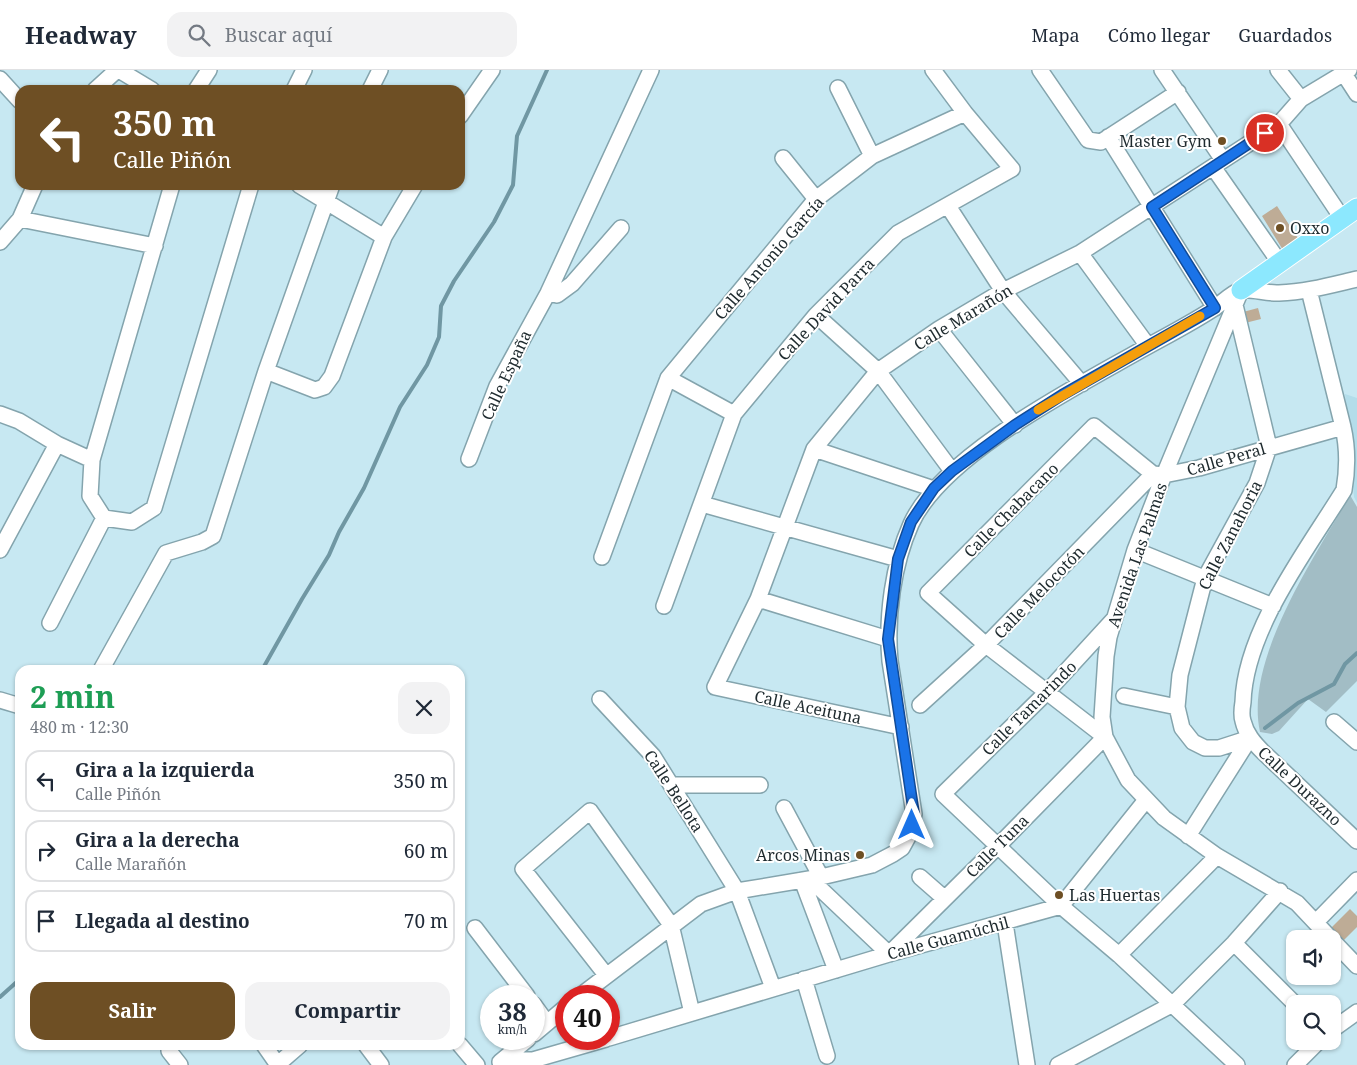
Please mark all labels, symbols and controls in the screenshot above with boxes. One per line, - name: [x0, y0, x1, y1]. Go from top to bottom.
- search box: [167, 12, 517, 57]
- text: Headway: [25, 18, 137, 51]
- icon: search: [185, 21, 213, 49]
- text: Buscar aquí: [225, 22, 332, 48]
- text: Mapa: [1032, 23, 1080, 47]
- text: Cómo llegar: [1108, 23, 1210, 47]
- text: Guardados: [1238, 23, 1332, 47]
- text: 350 m: [113, 99, 216, 146]
- icon: left: [30, 105, 95, 170]
- pin: [1244, 112, 1286, 154]
- icon: arrive: [1251, 119, 1279, 147]
- place label: Master Gym: [1119, 130, 1212, 152]
- marker: Master Gym: [1216, 135, 1228, 147]
- text: Calle Piñón: [113, 144, 231, 174]
- street label: Calle Antonio García: [709, 192, 829, 324]
- place label: Oxxo: [1290, 217, 1330, 239]
- marker: Oxxo: [1274, 222, 1286, 234]
- street label: Calle David Parra: [773, 253, 879, 365]
- street label: Calle Marañón: [910, 279, 1016, 355]
- street label: Calle España: [476, 326, 536, 424]
- street label: Calle Peral: [1184, 437, 1268, 481]
- street label: Calle Chabacano: [959, 458, 1063, 562]
- street label: Calle Zanahoria: [1193, 476, 1267, 594]
- street label: Avenida Las Palmas: [1102, 480, 1172, 630]
- street label: Calle Melocotón: [989, 541, 1089, 643]
- street label: Calle Tamarindo: [977, 656, 1081, 760]
- text: 2 min: [30, 676, 115, 717]
- button: close: [398, 682, 450, 734]
- street label: Calle Aceituna: [752, 685, 864, 729]
- text: 480 m · 12:30: [30, 716, 129, 738]
- street label: Calle Durazno: [1253, 741, 1347, 831]
- street label: Calle Bellota: [639, 745, 709, 837]
- text: Gira a la izquierda: [75, 757, 255, 783]
- icon: left: [32, 767, 60, 795]
- text: 350 m: [393, 768, 448, 794]
- text: Calle Piñón: [75, 783, 161, 805]
- position arrow: [885, 798, 937, 850]
- street label: Calle Tuna: [961, 810, 1033, 882]
- text: Gira a la derecha: [75, 827, 240, 853]
- icon: right: [32, 837, 60, 865]
- text: 60 m: [404, 838, 448, 864]
- place label: Arcos Minas: [756, 844, 850, 866]
- marker: Arcos Minas: [854, 849, 866, 861]
- text: Calle Marañón: [75, 853, 187, 875]
- place label: Las Huertas: [1069, 884, 1160, 906]
- marker: Las Huertas: [1053, 889, 1065, 901]
- icon: arrive: [32, 907, 60, 935]
- text: Llegada al destino: [75, 908, 250, 934]
- text: 70 m: [404, 908, 448, 934]
- street label: Calle Guamúchil: [885, 911, 1011, 965]
- map controls: [1286, 930, 1341, 1050]
- button: sound: [1286, 930, 1341, 985]
- button: Salir: [30, 982, 235, 1040]
- button: Compartir: [245, 982, 450, 1040]
- speed limit sign: 40: [555, 985, 620, 1050]
- text: 38: [498, 994, 527, 1028]
- button: search: [1286, 995, 1341, 1050]
- text: km/h: [498, 1021, 527, 1038]

